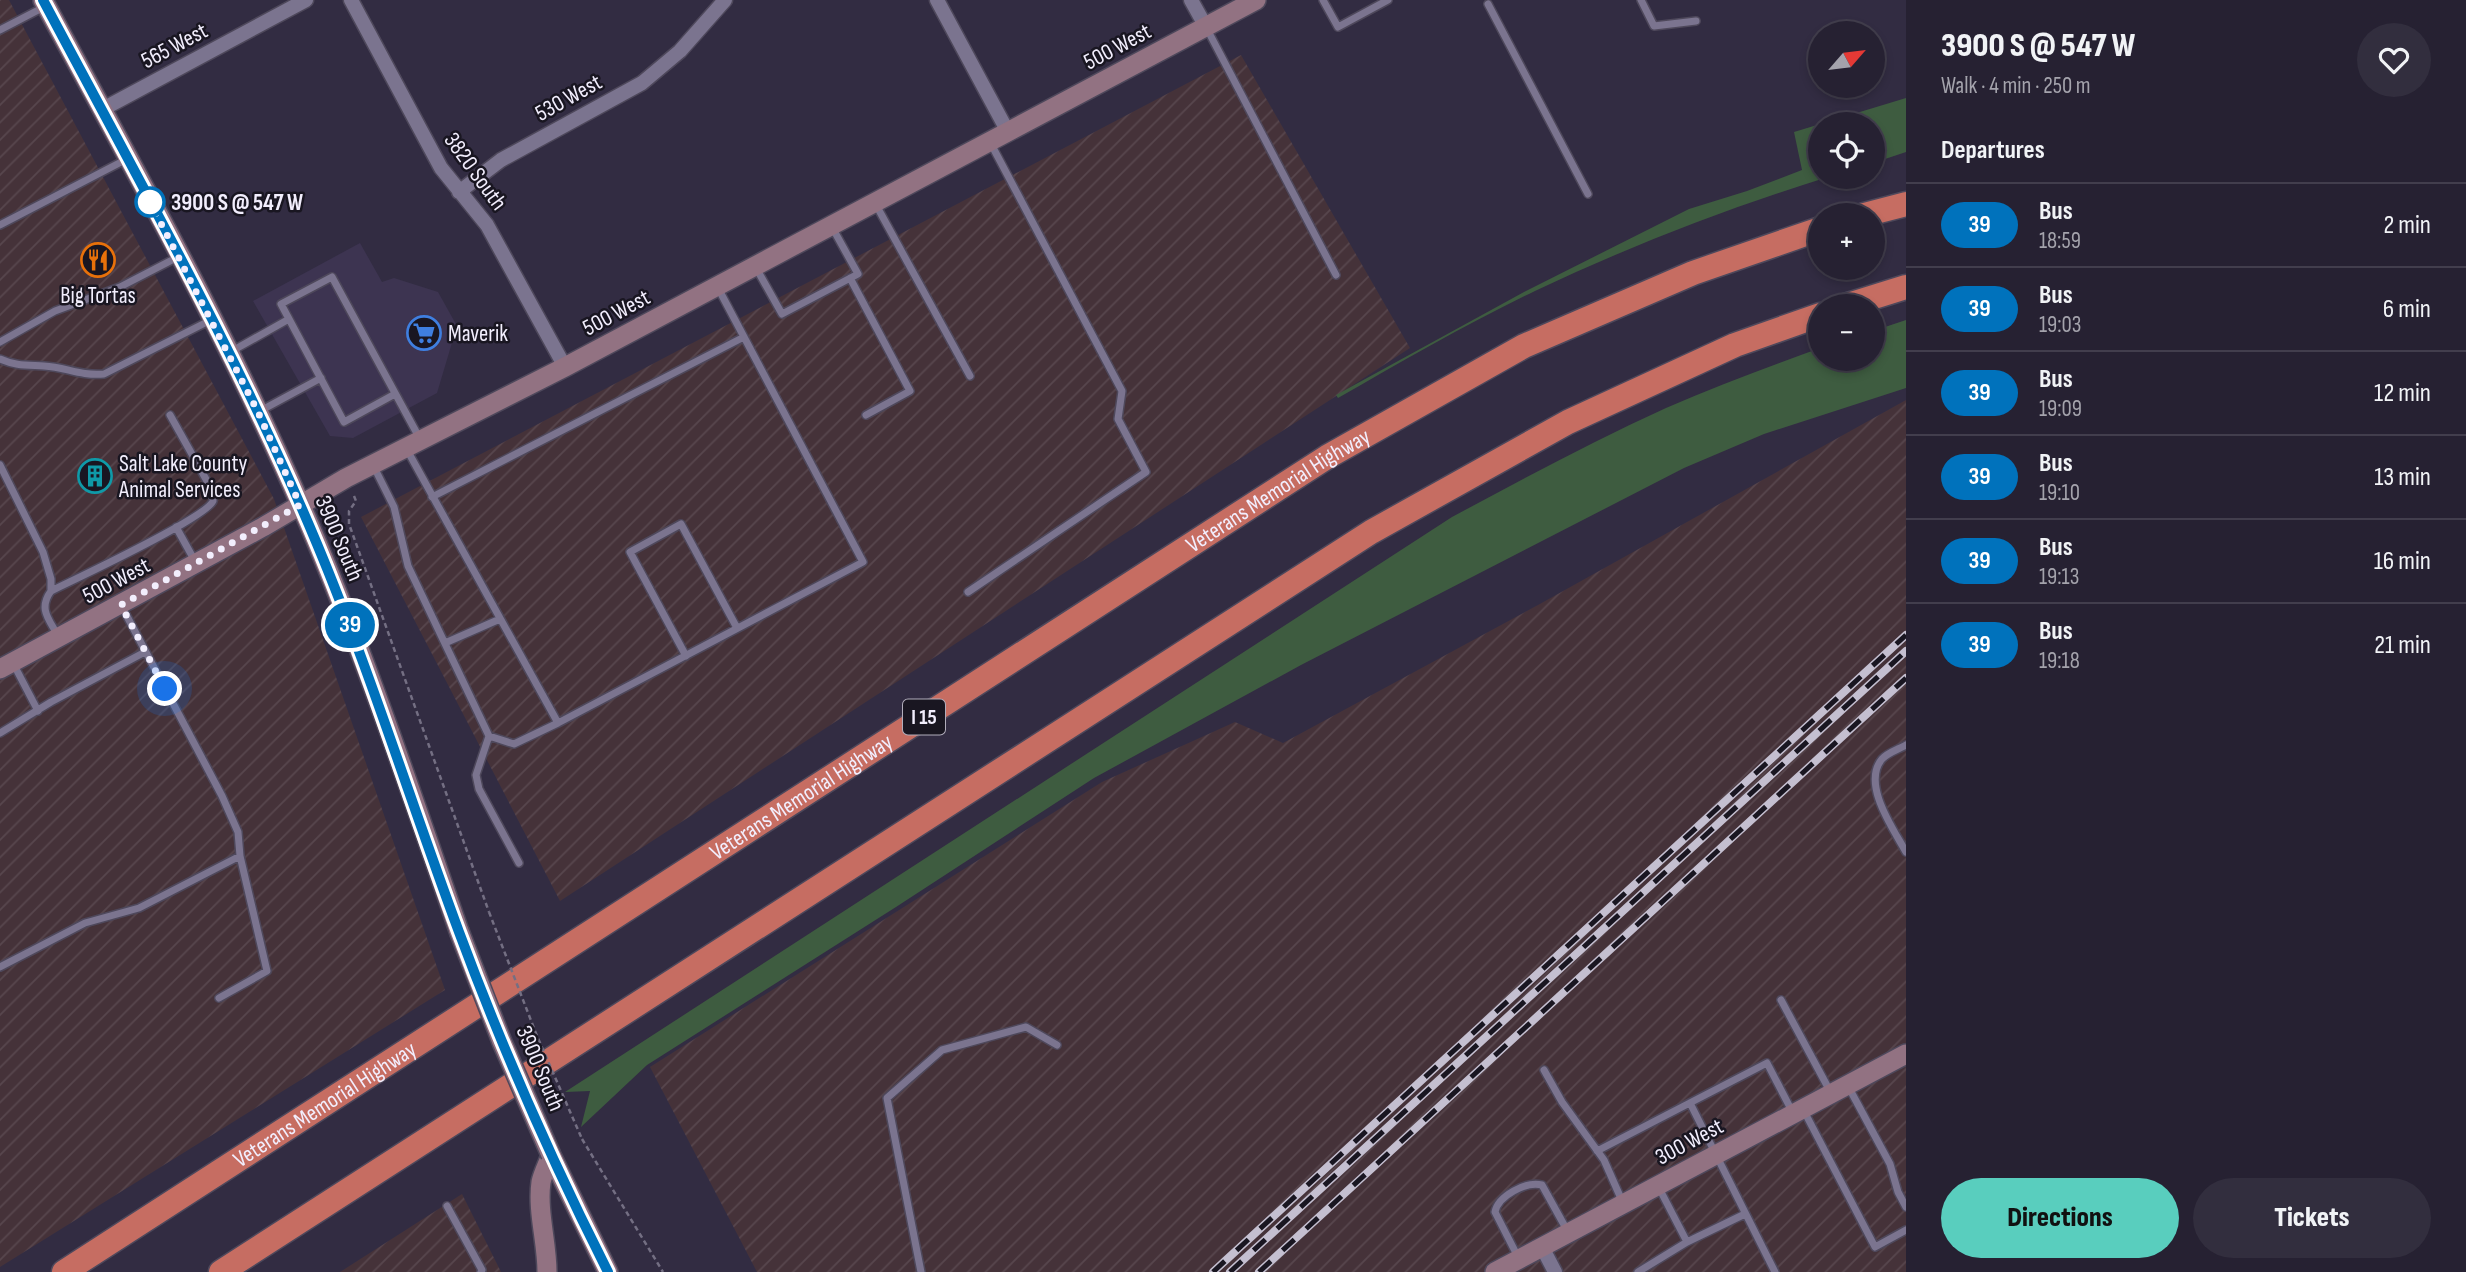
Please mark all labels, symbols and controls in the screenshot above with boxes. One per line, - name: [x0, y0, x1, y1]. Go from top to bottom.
- street label: 565 West: [136, 17, 213, 75]
- street label: 500 West: [1079, 18, 1156, 76]
- north arrow: [1808, 21, 1885, 98]
- map controls: [1808, 21, 1885, 371]
- button: heart: [2357, 23, 2431, 97]
- text: 3900 S @ 547 W: [1941, 26, 2135, 66]
- street label: 530 West: [530, 68, 607, 128]
- text: Walk · 4 min · 250 m: [1941, 72, 2091, 100]
- button: locate: [1808, 112, 1885, 189]
- street label: 3820 South: [438, 127, 513, 216]
- text: Departures: [1941, 135, 2045, 166]
- marker: 3900 S @ 547 W: [135, 187, 165, 217]
- place label: 3900 S @ 547 W: [171, 189, 303, 217]
- text: Bus: [2039, 196, 2073, 227]
- button: +: [1808, 203, 1885, 280]
- text: 39: [1968, 210, 1991, 239]
- text: 2 min: [2383, 210, 2431, 241]
- text: 18:59: [2039, 227, 2081, 255]
- restaurant icon: Big Tortas: [79, 241, 117, 279]
- text: Bus: [2039, 280, 2073, 311]
- place label: Big Tortas: [60, 282, 136, 310]
- street label: 500 West: [578, 284, 655, 342]
- button: −: [1808, 294, 1885, 371]
- text: 39: [1968, 294, 1991, 323]
- text: 6 min: [2383, 294, 2431, 325]
- text: 19:03: [2039, 311, 2081, 339]
- supermarket icon: Maverik: [405, 314, 443, 352]
- place label: Maverik: [448, 320, 508, 348]
- text: Bus: [2039, 364, 2073, 395]
- text: 39: [1968, 378, 1991, 407]
- text: 12 min: [2374, 378, 2431, 409]
- text: 19:09: [2039, 395, 2082, 423]
- street label: Veterans Memorial Highway: [1181, 423, 1375, 559]
- text: Bus: [2039, 448, 2073, 479]
- place label: Salt Lake County Animal Services: [118, 450, 248, 504]
- building icon: Salt Lake County Animal Services: [76, 457, 114, 495]
- text: 39: [1968, 462, 1991, 491]
- text: 13 min: [2374, 462, 2431, 493]
- text: 19:10: [2039, 479, 2080, 507]
- street label: 3900 South: [309, 492, 370, 585]
- text: Bus: [2039, 532, 2073, 563]
- text: 39: [1968, 546, 1991, 575]
- text: 16 min: [2374, 546, 2431, 577]
- street label: 500 West: [78, 552, 155, 610]
- text: 19:13: [2039, 563, 2079, 591]
- line badge: 39: [318, 602, 382, 648]
- text: 39: [339, 610, 361, 639]
- text: Bus: [2039, 616, 2073, 647]
- text: 39: [1968, 630, 1991, 659]
- text: 21 min: [2374, 630, 2431, 661]
- text: 19:18: [2039, 647, 2080, 675]
- your location: [147, 671, 182, 706]
- road number: I 15: [903, 700, 945, 734]
- street label: Veterans Memorial Highway: [705, 728, 898, 867]
- street label: 3900 South: [510, 1022, 571, 1115]
- street label: Veterans Memorial Highway: [228, 1035, 422, 1174]
- street label: 300 West: [1651, 1112, 1728, 1171]
- button: Directions: [1941, 1178, 2179, 1258]
- button: Tickets: [2193, 1178, 2431, 1258]

